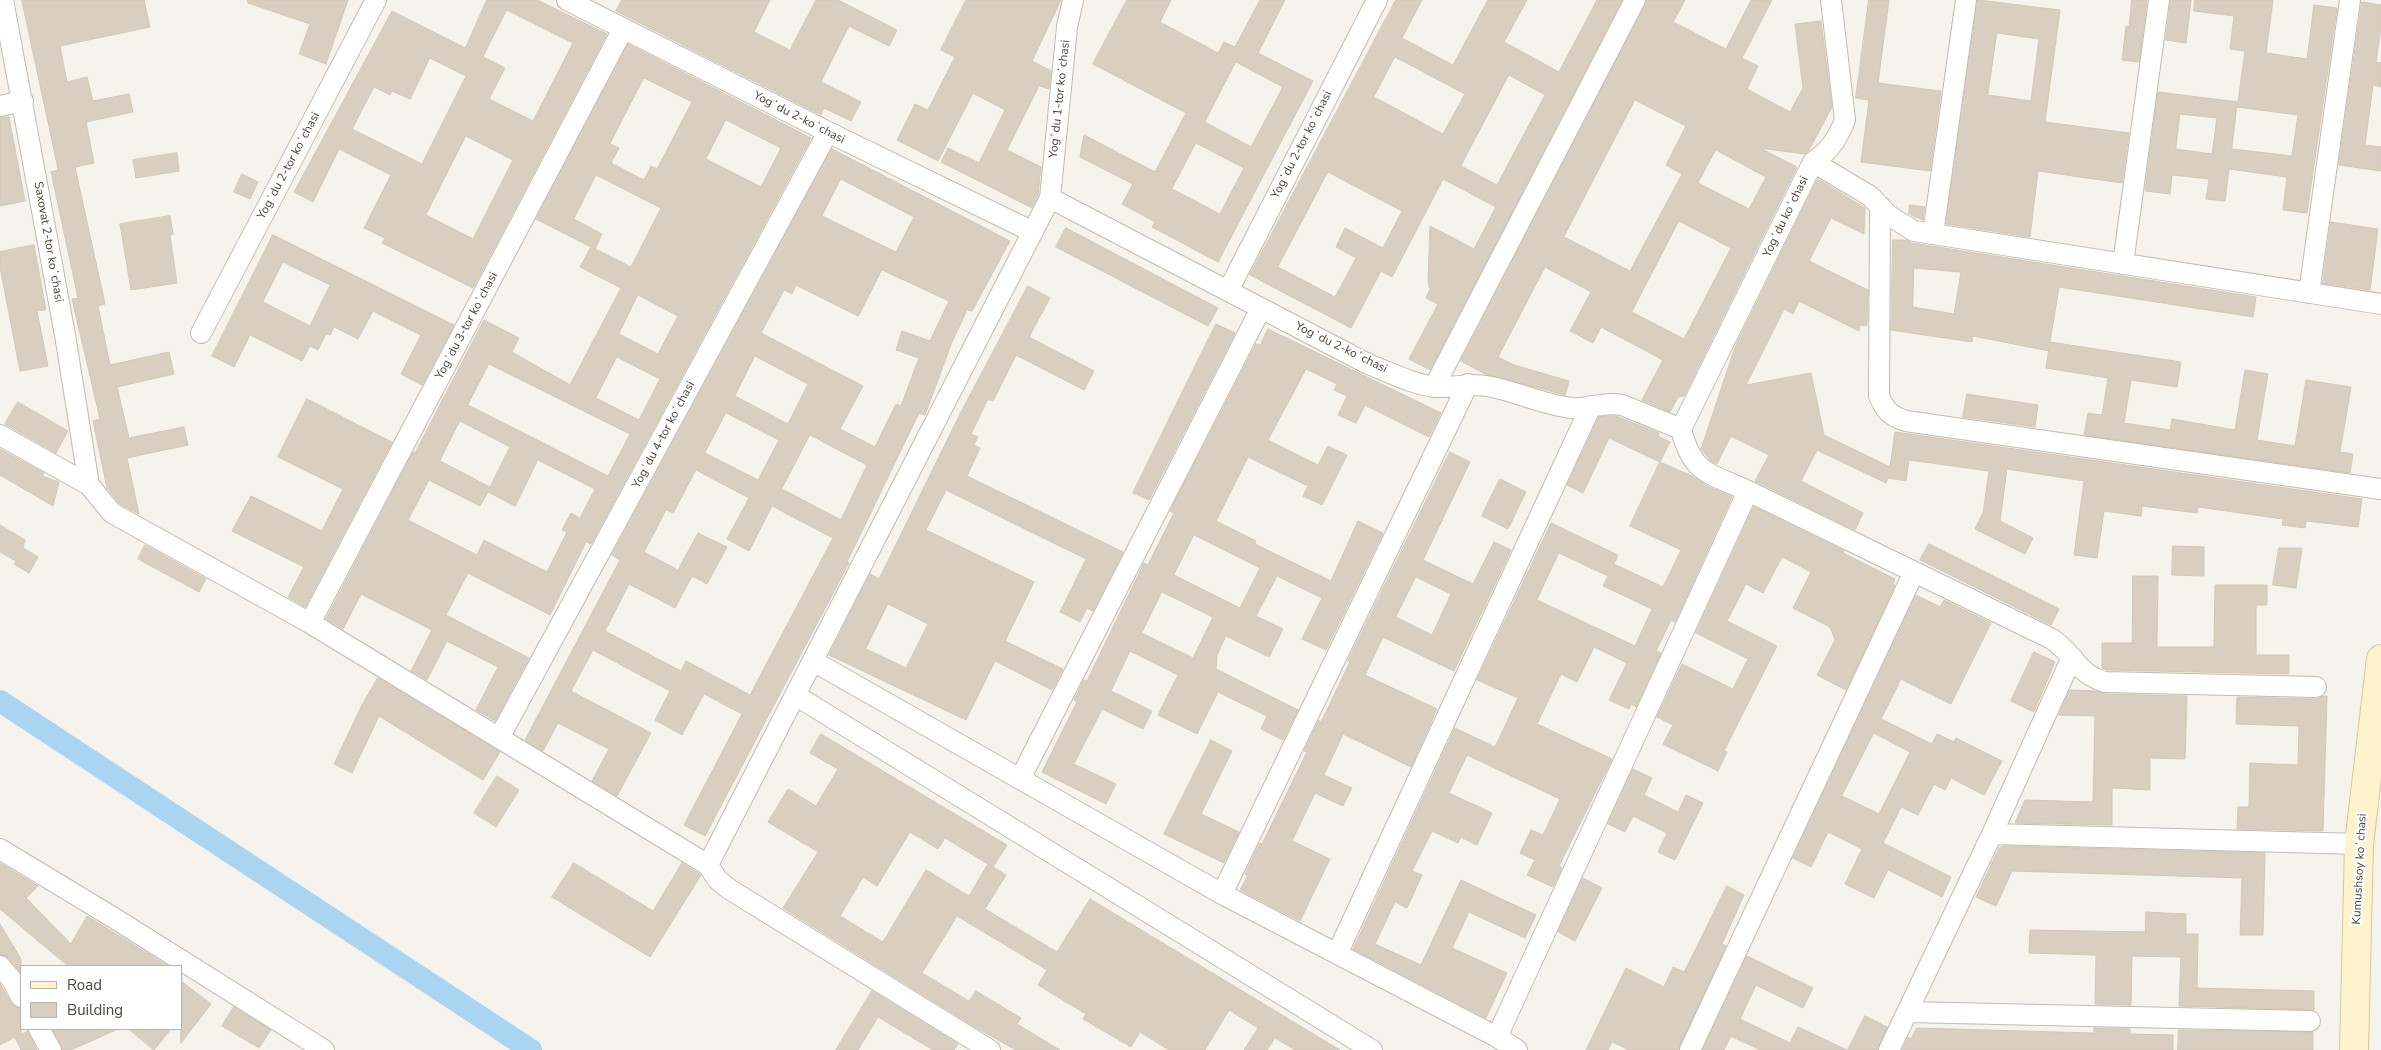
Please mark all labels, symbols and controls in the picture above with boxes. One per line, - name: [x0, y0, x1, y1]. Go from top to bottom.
- street label: Yogʻdu 1-tor koʻchasi: [1047, 39, 1073, 159]
- street label: Yogʻdu 2-koʻchasi: [751, 89, 847, 147]
- street label: Yogʻdu 2-tor koʻchasi: [1269, 89, 1335, 201]
- street label: Yogʻdu 2-tor koʻchasi: [255, 110, 323, 222]
- street label: Yogʻdu koʻchasi: [1760, 174, 1812, 260]
- street label: Saxovat 2-tor koʻchasi: [30, 180, 66, 304]
- street label: Yogʻdu 3-tor koʻchasi: [433, 270, 501, 382]
- street label: Yogʻdu 2-koʻchasi: [1293, 319, 1389, 377]
- street label: Yogʻdu 4-tor koʻchasi: [630, 379, 698, 491]
- street label: Kumushsoy koʻchasi: [2350, 813, 2370, 925]
- legend: [20, 965, 182, 1030]
- text: Road: [67, 975, 102, 995]
- text: Building: [67, 1000, 123, 1020]

